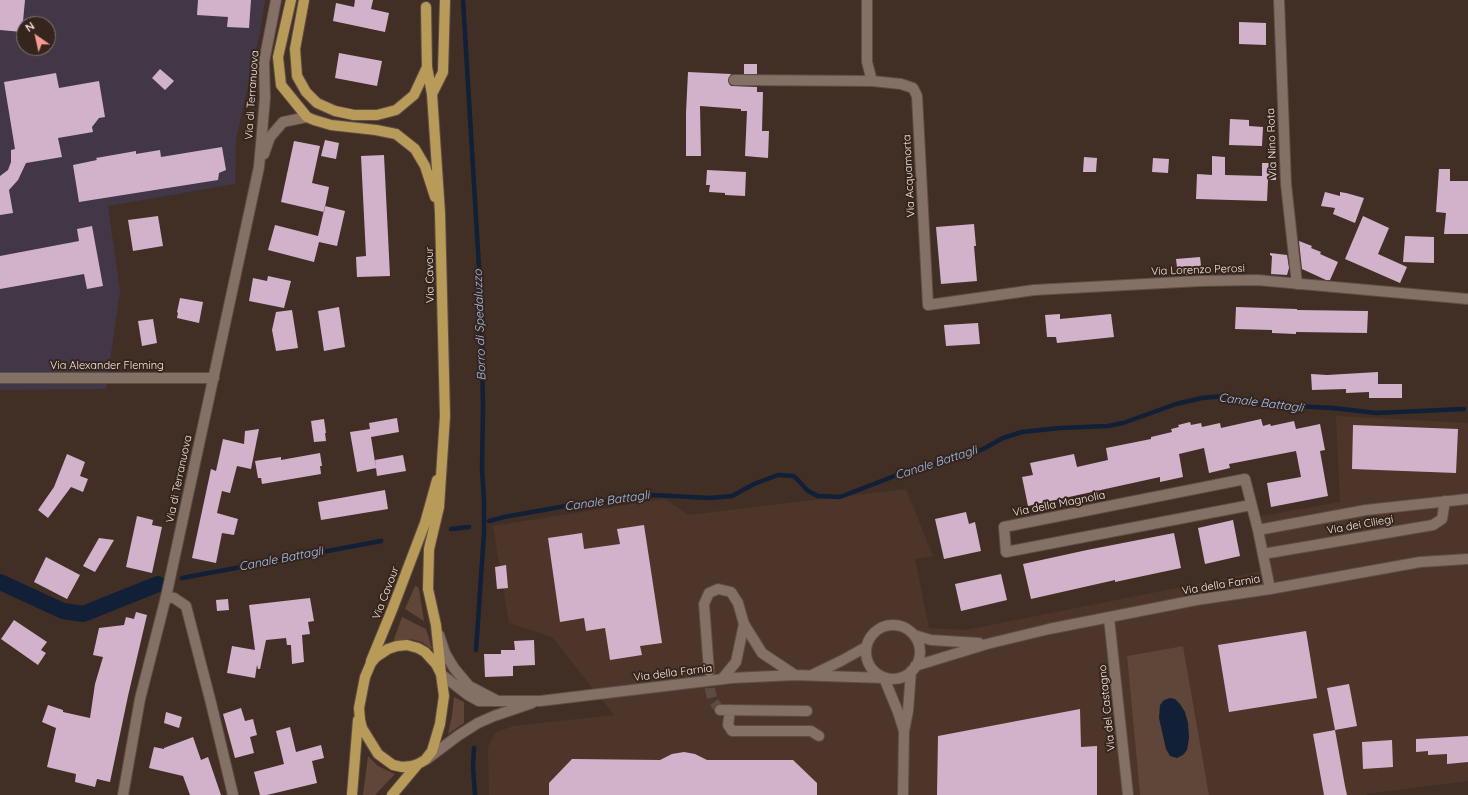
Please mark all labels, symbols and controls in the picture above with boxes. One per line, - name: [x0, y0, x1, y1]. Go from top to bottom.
- north arrow: [16, 16, 56, 56]
- text: N: [23, 19, 37, 35]
- street label: Via di Terranuova: [242, 50, 262, 140]
- street label: Via Nino Rota: [1264, 108, 1280, 178]
- street label: Via Acquamorta: [900, 134, 918, 218]
- street label: Via Cavour: [423, 247, 437, 303]
- street label: Via Lorenzo Perosi: [1151, 262, 1245, 278]
- water label: Borro di Spedaluzzo: [471, 269, 489, 381]
- street label: Via Alexander Fleming: [50, 359, 164, 373]
- water label: Canale Battagli: [1218, 391, 1304, 415]
- street label: Via di Terranuova: [163, 434, 195, 524]
- water label: Canale Battagli: [893, 443, 979, 483]
- water label: Canale Battagli: [564, 488, 650, 514]
- street label: Via della Magnolia: [1012, 489, 1106, 519]
- street label: Via dei Ciliegi: [1326, 513, 1394, 537]
- water label: Canale Battagli: [238, 544, 324, 574]
- street label: Via Cavour: [370, 565, 402, 621]
- street label: Via della Farnia: [1181, 572, 1261, 598]
- street label: Via della Farnia: [633, 662, 713, 684]
- street label: Via del Castagno: [1096, 664, 1118, 752]

